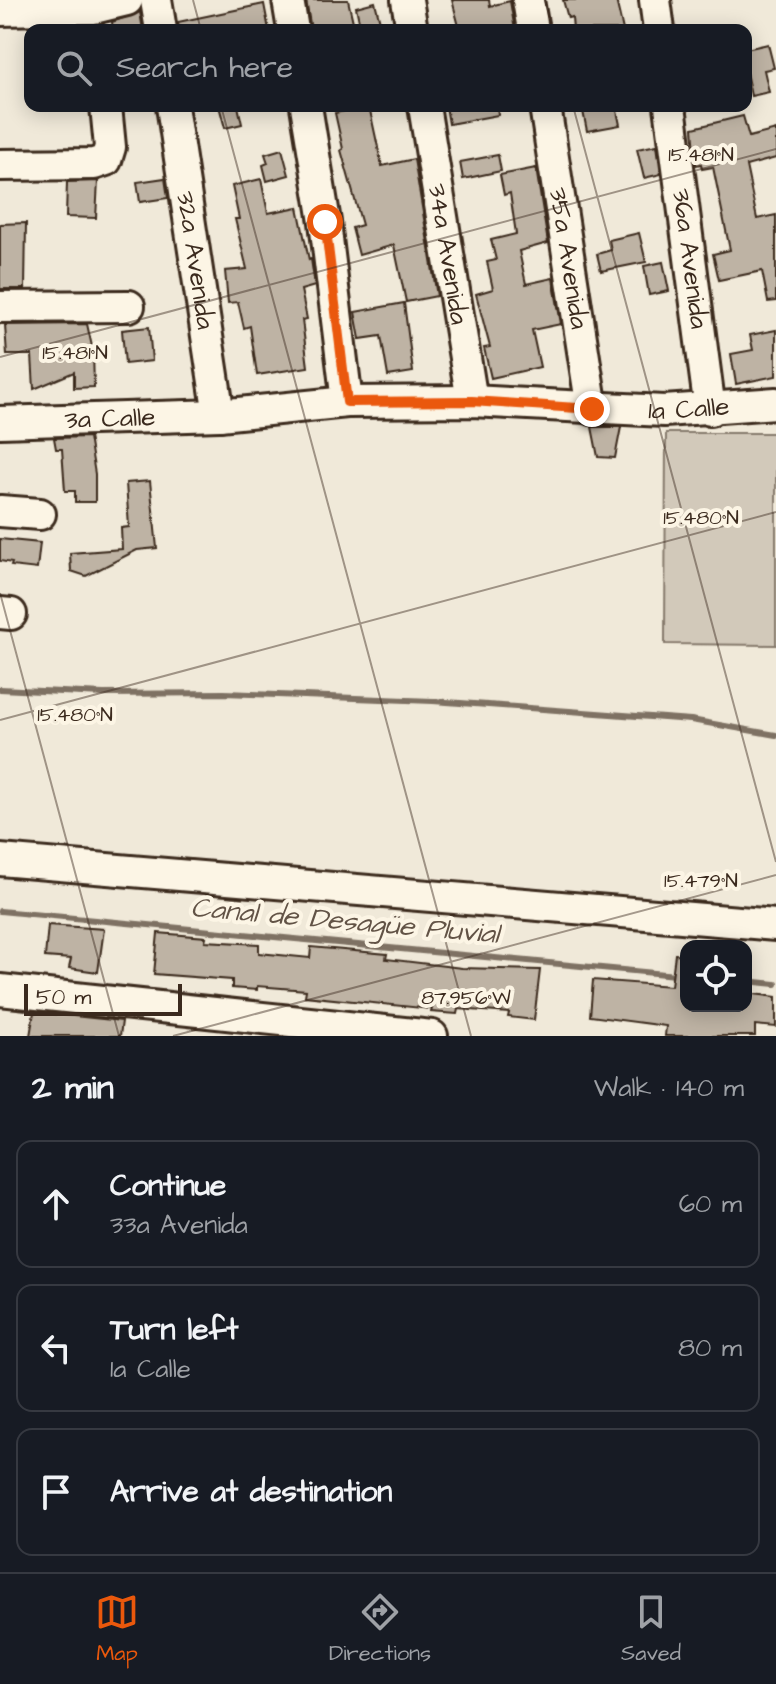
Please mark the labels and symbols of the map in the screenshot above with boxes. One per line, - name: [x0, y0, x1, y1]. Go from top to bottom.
- text: 15.481°N: [668, 141, 734, 169]
- street label: 34a Avenida: [419, 181, 477, 327]
- street label: 35a Avenida: [540, 185, 597, 332]
- street label: 36a Avenida: [663, 186, 717, 331]
- street label: 32a Avenida: [167, 189, 224, 332]
- route start: [307, 204, 343, 240]
- text: 15.481°N: [42, 339, 108, 367]
- street label: 1a Calle: [648, 388, 731, 429]
- route end: [574, 391, 610, 427]
- street label: 3a Calle: [64, 399, 156, 438]
- text: 15.480°N: [663, 504, 739, 532]
- text: 15.480°N: [37, 701, 113, 729]
- text: 15.479°N: [664, 867, 738, 895]
- water label: Canal de Desagüe Pluvial: [189, 888, 504, 955]
- scale bar: [24, 980, 182, 1016]
- text: 87.956°W: [421, 984, 511, 1012]

